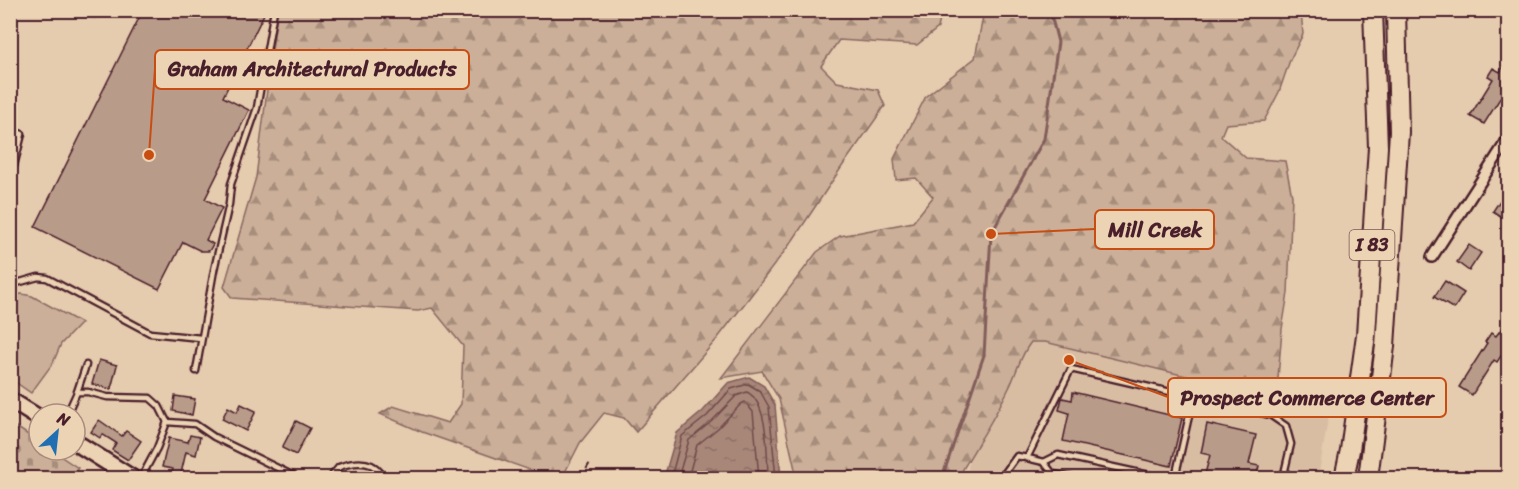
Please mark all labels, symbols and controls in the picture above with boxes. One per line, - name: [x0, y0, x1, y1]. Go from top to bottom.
- callout: Graham Architectural Products: [155, 50, 469, 89]
- text: Graham Architectural Products: [167, 50, 458, 88]
- callout: Mill Creek: [1095, 210, 1214, 249]
- text: Mill Creek: [1107, 211, 1203, 249]
- road number: I 83: [1350, 230, 1394, 260]
- callout: Prospect Commerce Center: [1168, 378, 1446, 417]
- text: Prospect Commerce Center: [1180, 379, 1435, 417]
- north arrow: [27, 402, 87, 462]
- text: N: [51, 403, 76, 435]

